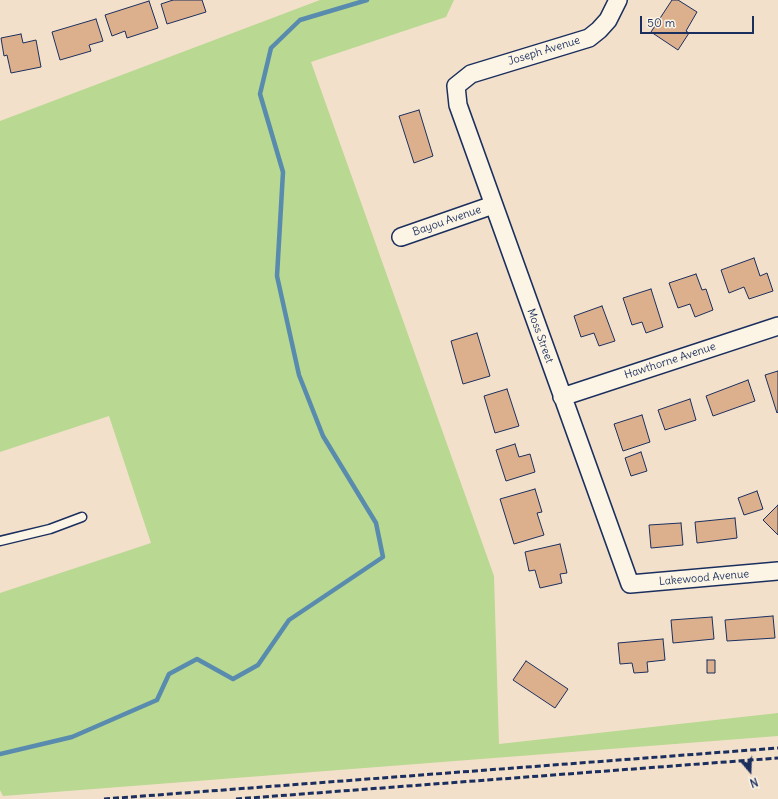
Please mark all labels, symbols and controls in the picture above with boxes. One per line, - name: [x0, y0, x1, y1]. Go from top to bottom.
- scale bar: [642, 8, 756, 34]
- text: 50 m: [647, 15, 675, 30]
- street label: Joseph Avenue: [506, 34, 582, 68]
- street label: Bayou Avenue: [411, 203, 483, 239]
- street label: Moss Street: [524, 307, 556, 365]
- street label: Hawthorne Avenue: [623, 340, 717, 382]
- street label: Lakewood Avenue: [658, 567, 750, 589]
- north arrow: [730, 751, 770, 791]
- text: N: [748, 774, 760, 790]

